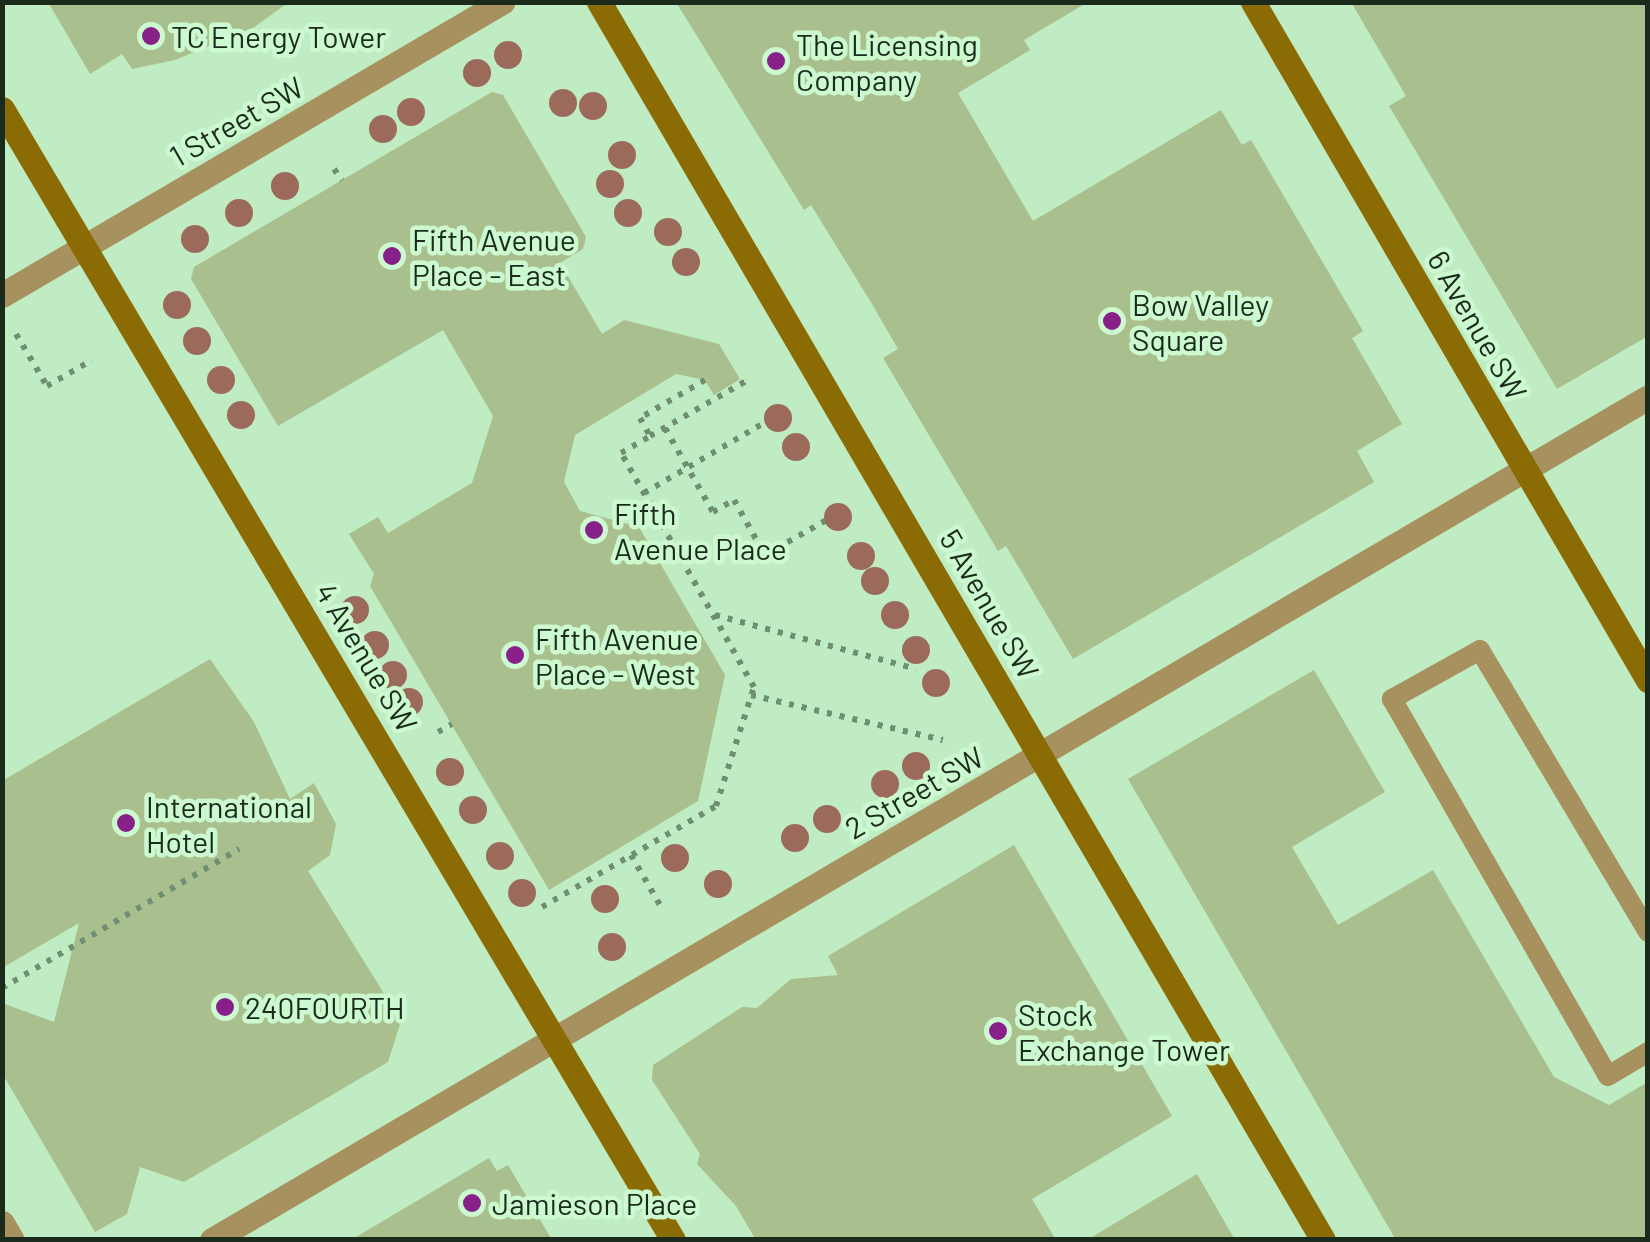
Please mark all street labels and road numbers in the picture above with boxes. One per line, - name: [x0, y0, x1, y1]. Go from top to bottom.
- street label: 1 Street SW: [163, 68, 309, 174]
- street label: 6 Avenue SW: [1421, 244, 1535, 406]
- street label: 5 Avenue SW: [933, 523, 1047, 685]
- street label: 4 Avenue SW: [308, 576, 426, 738]
- street label: 2 Street SW: [839, 738, 989, 846]

